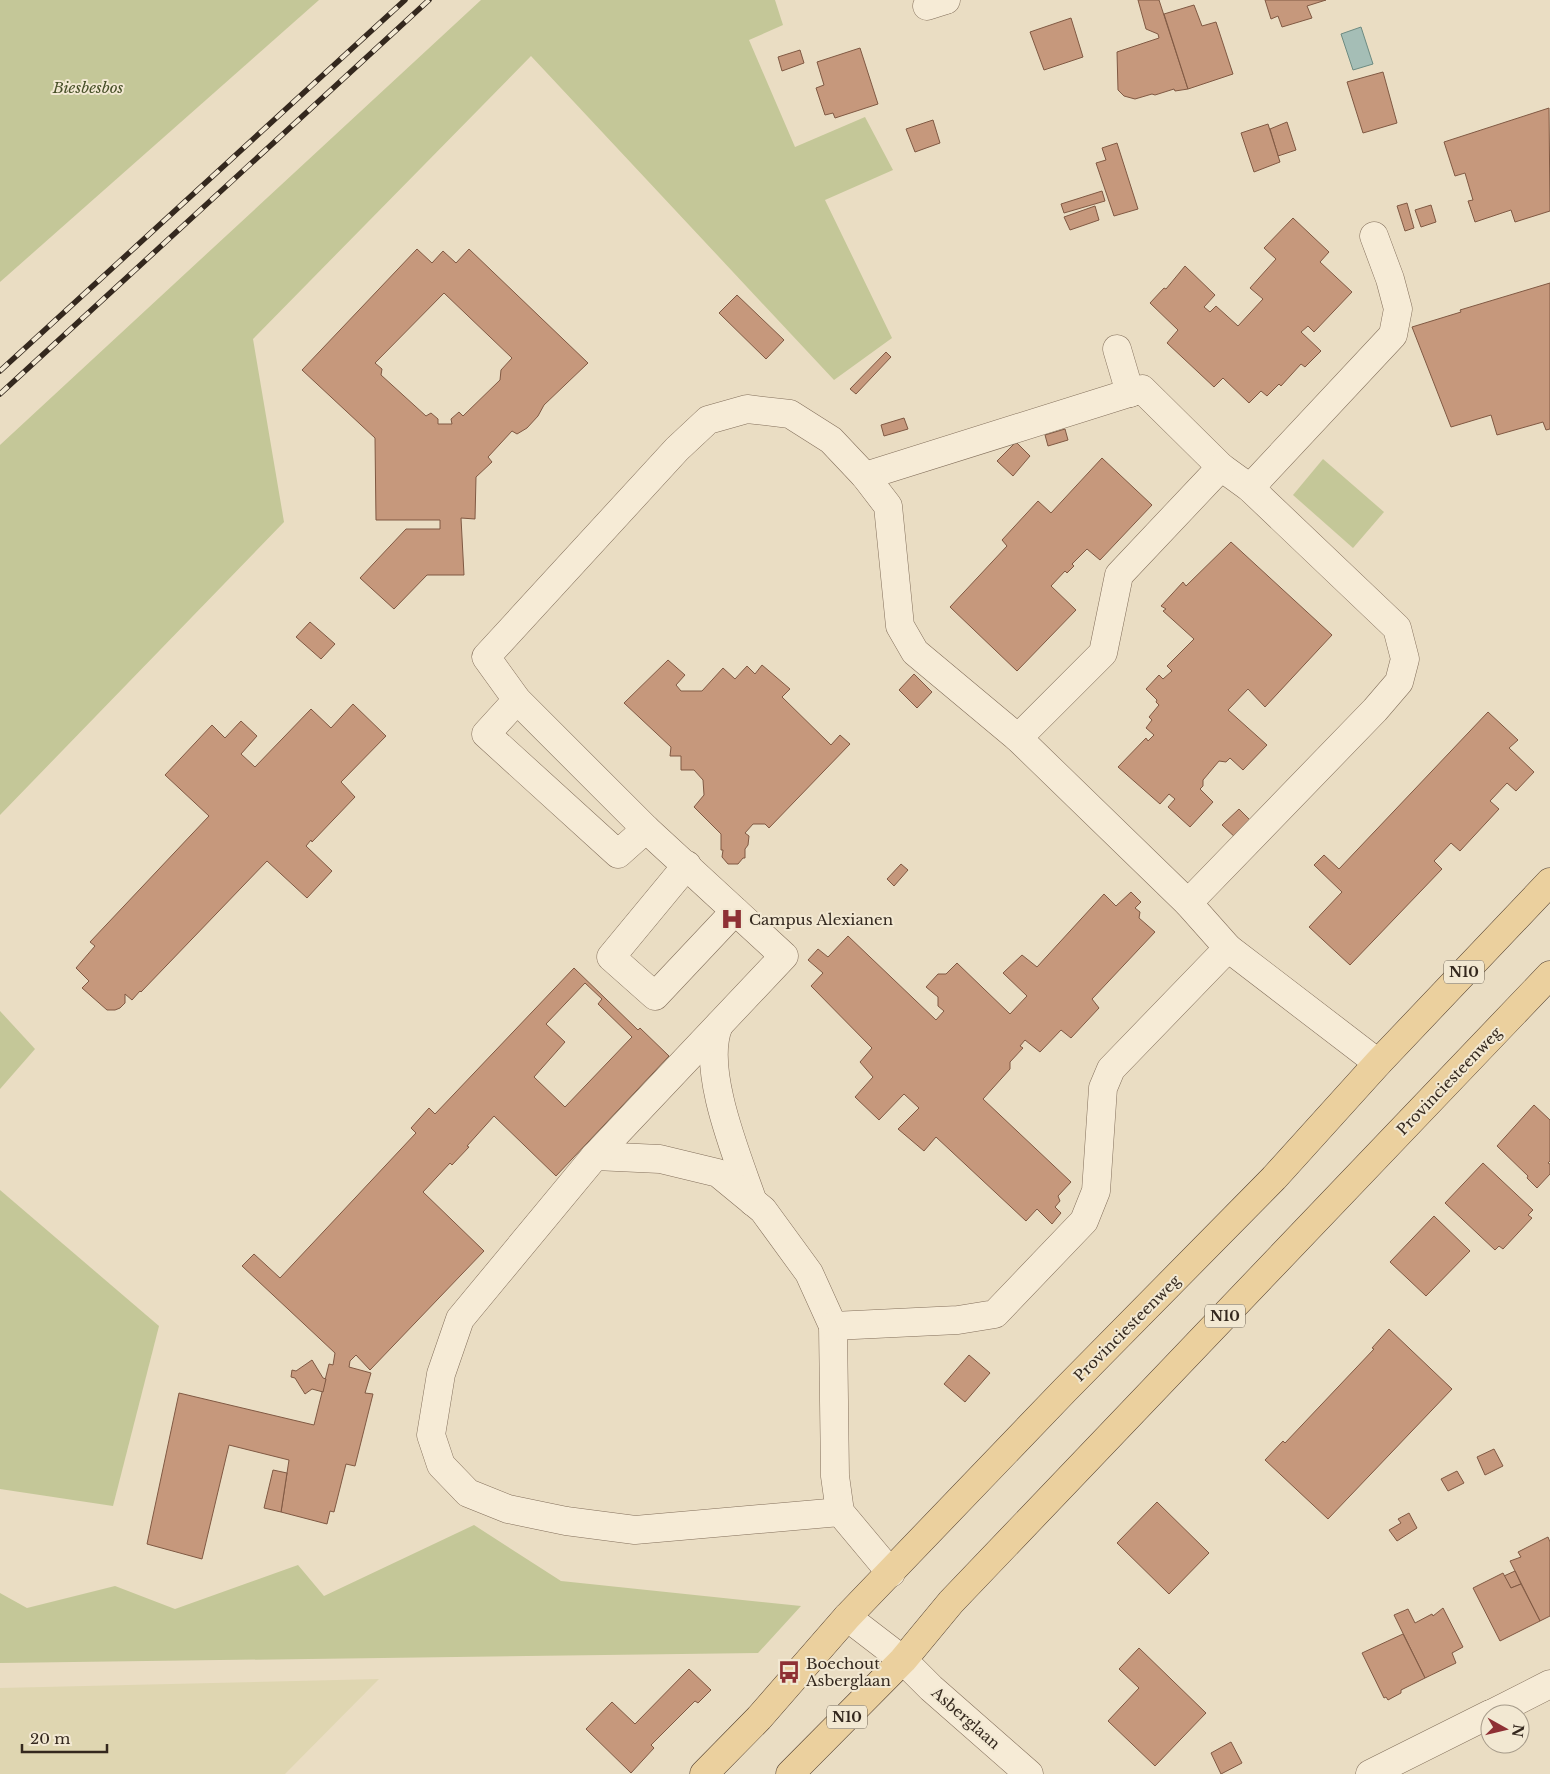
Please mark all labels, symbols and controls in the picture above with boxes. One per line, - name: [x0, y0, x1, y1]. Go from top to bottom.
- park label: Biesbesbos: [52, 78, 124, 97]
- hospital icon: Campus Alexianen: [719, 906, 745, 932]
- place label: Campus Alexianen: [749, 910, 893, 929]
- road number: N10: [1444, 960, 1484, 984]
- street label: Provinciesteenweg: [1393, 1022, 1506, 1139]
- street label: Provinciesteenweg: [1070, 1270, 1185, 1385]
- road number: N10: [1205, 1304, 1245, 1328]
- place label: Boechout Asberglaan: [805, 1654, 891, 1690]
- bus stop icon: Boechout Asberglaan: [776, 1659, 802, 1685]
- street label: Asberglaan: [927, 1682, 1004, 1753]
- north arrow: [1480, 1704, 1530, 1754]
- road number: N10: [827, 1705, 867, 1728]
- scale bar: [22, 1722, 108, 1754]
- text: N: [1508, 1723, 1528, 1739]
- text: 20 m: [30, 1729, 70, 1748]

